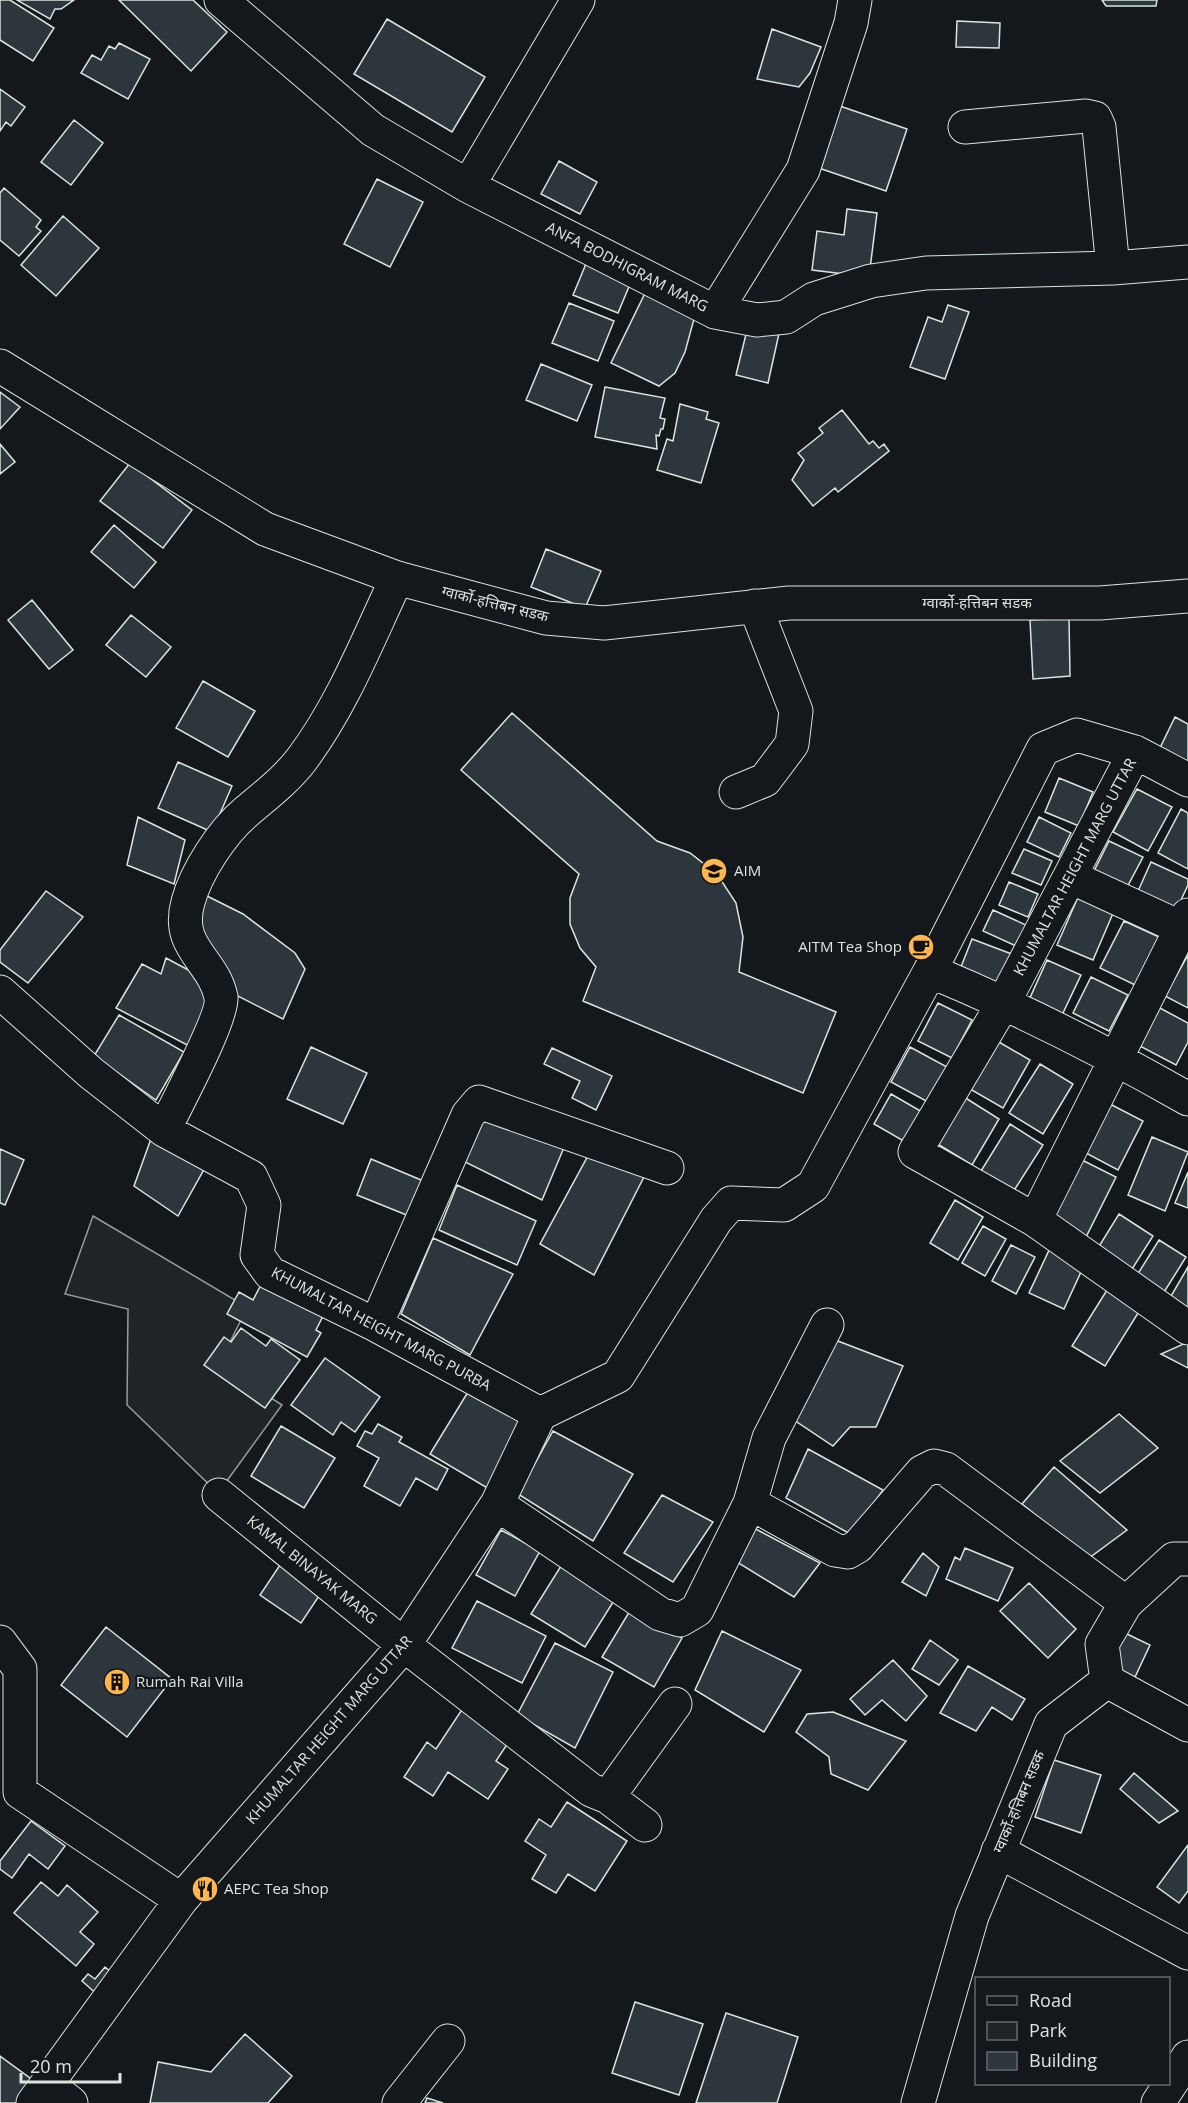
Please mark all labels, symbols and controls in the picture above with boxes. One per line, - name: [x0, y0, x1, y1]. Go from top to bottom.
- street label: ANFA BODHIGRAM MARG: [543, 216, 712, 316]
- street label: ग्वार्को-हत्तिबन सडक: [440, 580, 551, 626]
- street label: ग्वार्को-हत्तिबन सडक: [922, 592, 1032, 612]
- street label: KHUMALTAR HEIGHT MARG UTTAR: [1008, 754, 1141, 979]
- school or university icon: AIM: [699, 856, 729, 886]
- place label: AIM: [734, 860, 761, 880]
- cafe icon: AITM Tea Shop: [906, 932, 936, 962]
- place label: AITM Tea Shop: [798, 936, 902, 956]
- street label: KHUMALTAR HEIGHT MARG PURBA: [268, 1262, 495, 1395]
- street label: KAMAL BINAYAK MARG: [243, 1510, 382, 1628]
- street label: KHUMALTAR HEIGHT MARG UTTAR: [241, 1630, 416, 1828]
- building icon: Rumah Rai Villa: [102, 1667, 132, 1697]
- place label: Rumah Rai Villa: [136, 1671, 244, 1691]
- street label: ग्वार्को-हत्तिबन सडक: [988, 1747, 1049, 1856]
- restaurant icon: AEPC Tea Shop: [190, 1874, 220, 1904]
- place label: AEPC Tea Shop: [224, 1878, 329, 1898]
- legend: [975, 1977, 1170, 2085]
- text: Road: [1029, 1988, 1072, 2012]
- text: Park: [1029, 2018, 1067, 2042]
- scale bar: [21, 2046, 120, 2084]
- text: Building: [1029, 2048, 1097, 2072]
- text: 20 m: [30, 2054, 72, 2078]

